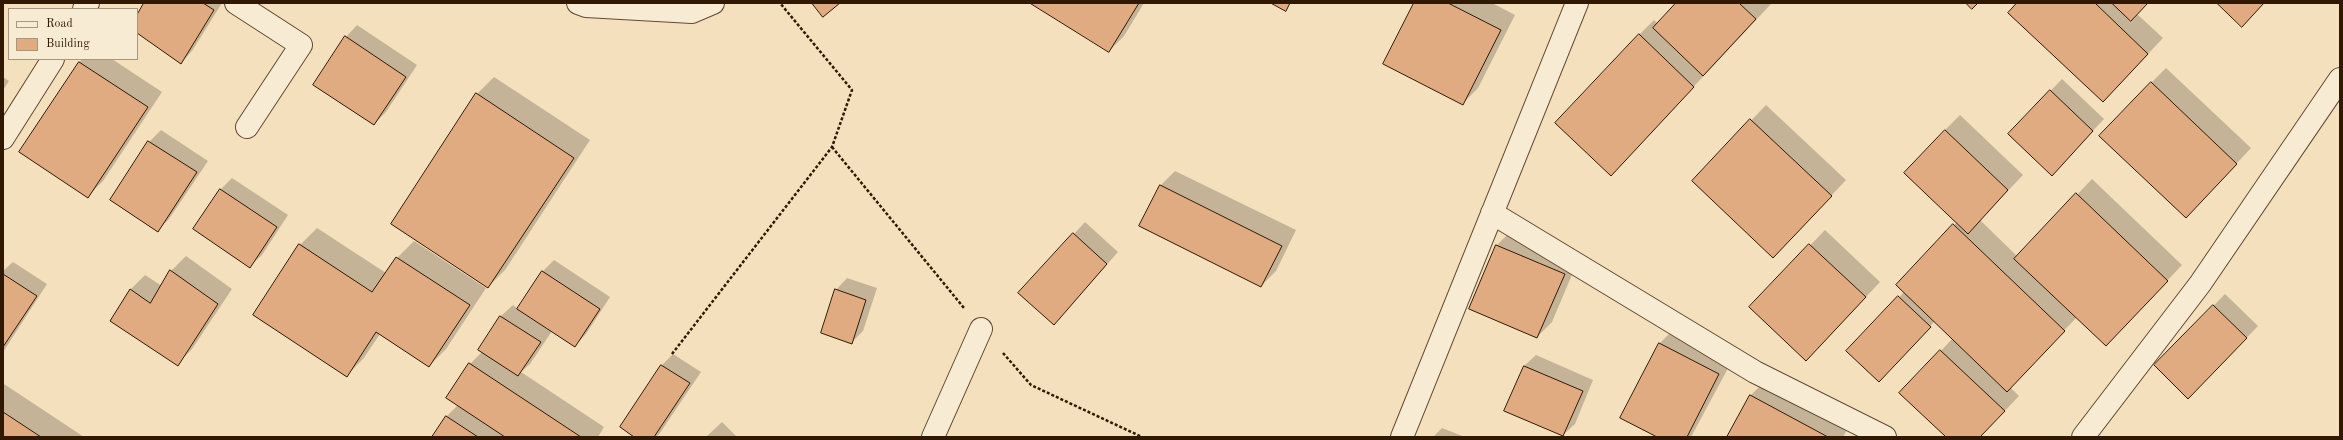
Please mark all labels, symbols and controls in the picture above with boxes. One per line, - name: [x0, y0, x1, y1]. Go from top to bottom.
- legend: [8, 8, 138, 60]
- text: Road: [46, 18, 73, 30]
- text: Building: [46, 38, 90, 50]

